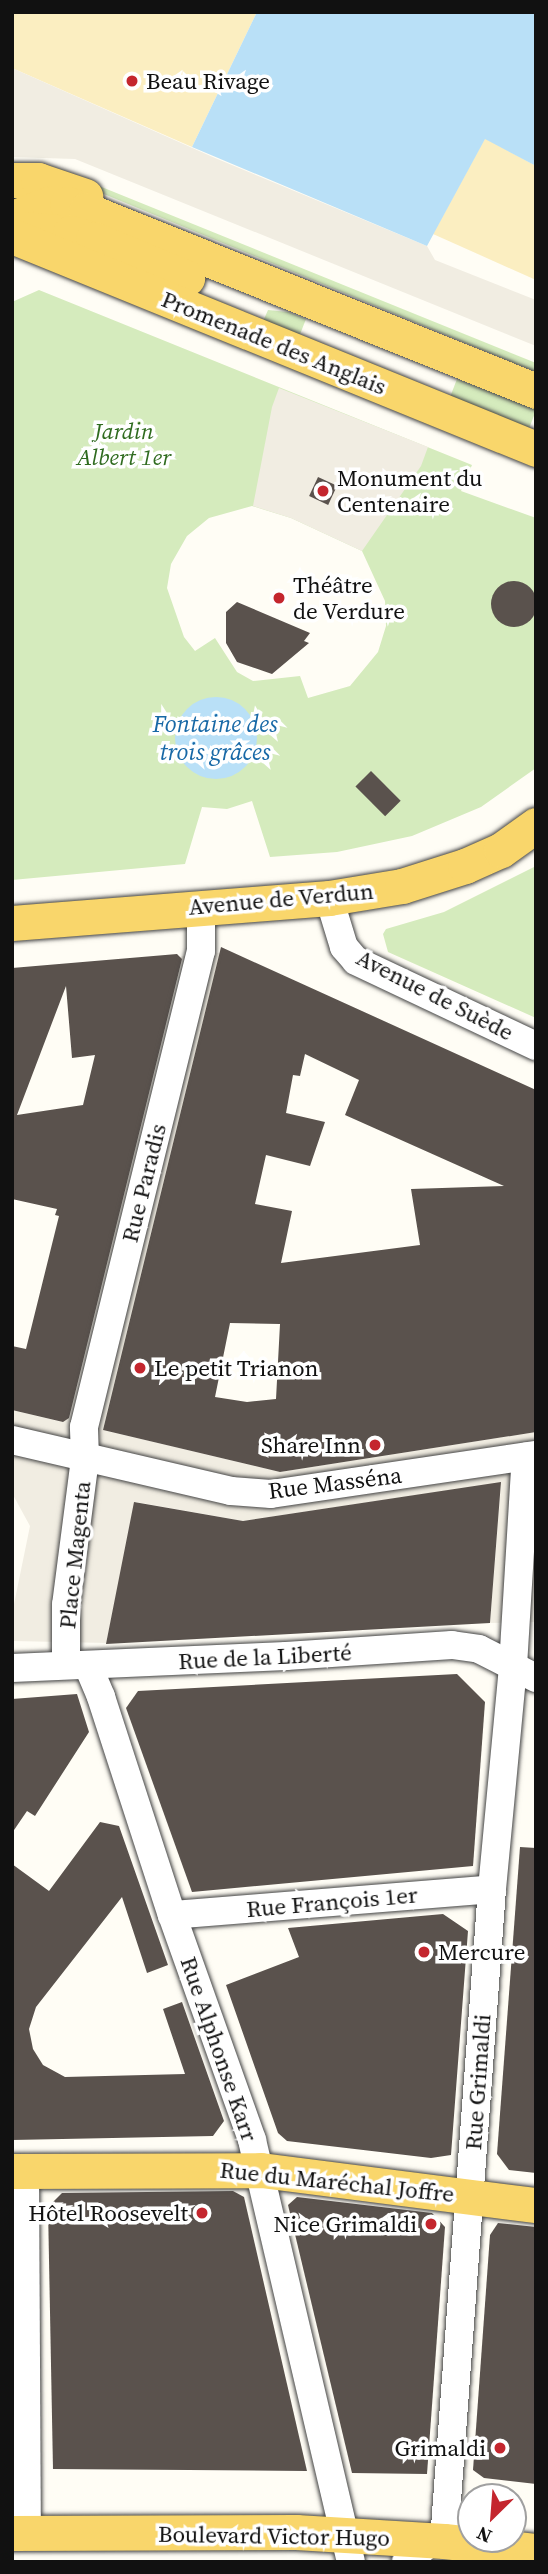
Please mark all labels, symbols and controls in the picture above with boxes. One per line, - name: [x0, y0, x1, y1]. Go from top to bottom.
- place label: Beau Rivage: [146, 67, 270, 95]
- marker: Beau Rivage: [124, 73, 140, 89]
- street label: Promenade des Anglais: [158, 285, 390, 401]
- park label: Jardin Albert 1er: [77, 417, 171, 471]
- place label: Monument du Centenaire: [337, 464, 482, 518]
- marker: Monument du Centenaire: [315, 483, 331, 499]
- place label: Théâtre de Verdure: [293, 571, 406, 625]
- marker: Théâtre de Verdure: [271, 590, 287, 606]
- water label: Fontaine des trois grâces: [152, 710, 278, 766]
- street label: Avenue de Verdun: [187, 877, 375, 921]
- street label: Avenue de Suède: [352, 944, 518, 1046]
- street label: Rue Paradis: [116, 1121, 172, 1245]
- place label: Le petit Trianon: [154, 1354, 319, 1382]
- marker: Le petit Trianon: [132, 1360, 148, 1376]
- place label: Share Inn: [261, 1431, 361, 1459]
- marker: Share Inn: [367, 1437, 383, 1453]
- street label: Rue Masséna: [267, 1461, 403, 1505]
- street label: Place Magenta: [54, 1480, 96, 1630]
- street label: Rue de la Liberté: [178, 1639, 352, 1675]
- street label: Rue François 1er: [245, 1881, 419, 1923]
- place label: Mercure: [438, 1938, 525, 1966]
- marker: Mercure: [416, 1944, 432, 1960]
- street label: Rue Alphonse Karr: [174, 1953, 264, 2145]
- street label: Rue Grimaldi: [459, 2013, 497, 2151]
- street label: Rue du Maréchal Joffre: [218, 2156, 456, 2208]
- place label: Hôtel Roosevelt: [28, 2199, 188, 2227]
- marker: Hôtel Roosevelt: [194, 2205, 210, 2221]
- place label: Nice Grimaldi: [273, 2210, 417, 2238]
- marker: Nice Grimaldi: [423, 2216, 439, 2232]
- place label: Grimaldi: [395, 2434, 486, 2462]
- marker: Grimaldi: [492, 2440, 508, 2456]
- north arrow: [457, 2483, 527, 2553]
- street label: Boulevard Victor Hugo: [157, 2520, 391, 2552]
- text: N: [472, 2521, 496, 2550]

